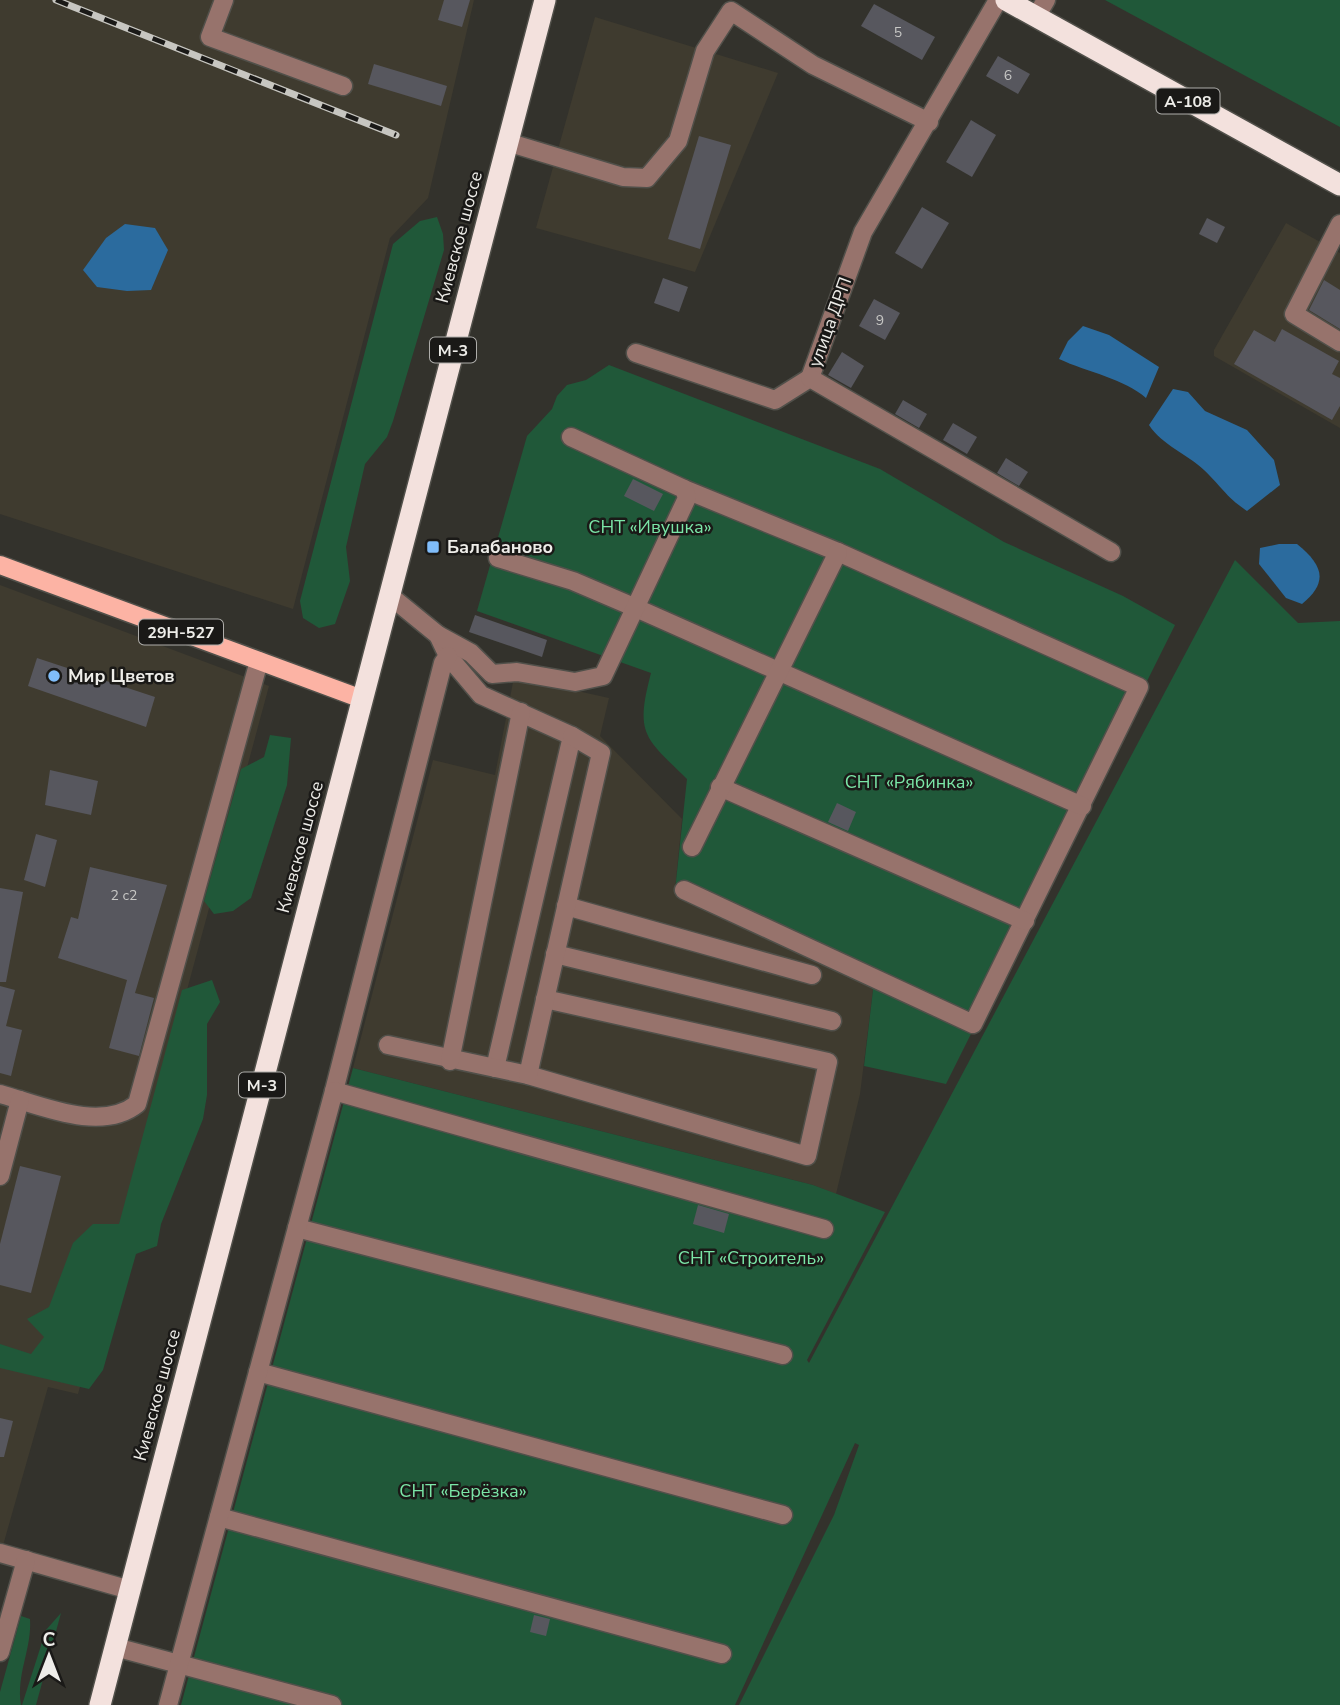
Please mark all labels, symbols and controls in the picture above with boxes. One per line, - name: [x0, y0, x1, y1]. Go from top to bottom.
- house number: 5: [894, 23, 902, 42]
- house number: 6: [1004, 66, 1012, 85]
- road number: А-108: [1156, 88, 1220, 114]
- street label: Киевское шоссе: [430, 168, 488, 306]
- street label: улица ДРП: [803, 274, 857, 370]
- house number: 9: [876, 311, 884, 330]
- road number: М-3: [430, 338, 476, 362]
- park label: СНТ «Ивушка»: [588, 515, 712, 539]
- place label: Балабаново: [447, 535, 553, 559]
- marker: Балабаново: [425, 539, 441, 555]
- road number: 29Н-527: [139, 620, 223, 645]
- place label: Мир Цветов: [68, 664, 175, 688]
- marker: Мир Цветов: [46, 668, 62, 684]
- park label: СНТ «Рябинка»: [845, 770, 973, 794]
- street label: Киевское шоссе: [271, 778, 329, 916]
- house number: 2 с2: [110, 886, 138, 905]
- road number: М-3: [239, 1072, 285, 1098]
- park label: СНТ «Строитель»: [678, 1246, 824, 1270]
- street label: Киевское шоссе: [128, 1326, 186, 1464]
- park label: СНТ «Берёзка»: [399, 1479, 527, 1503]
- north arrow: [14, 1621, 84, 1691]
- text: С: [43, 1627, 56, 1653]

